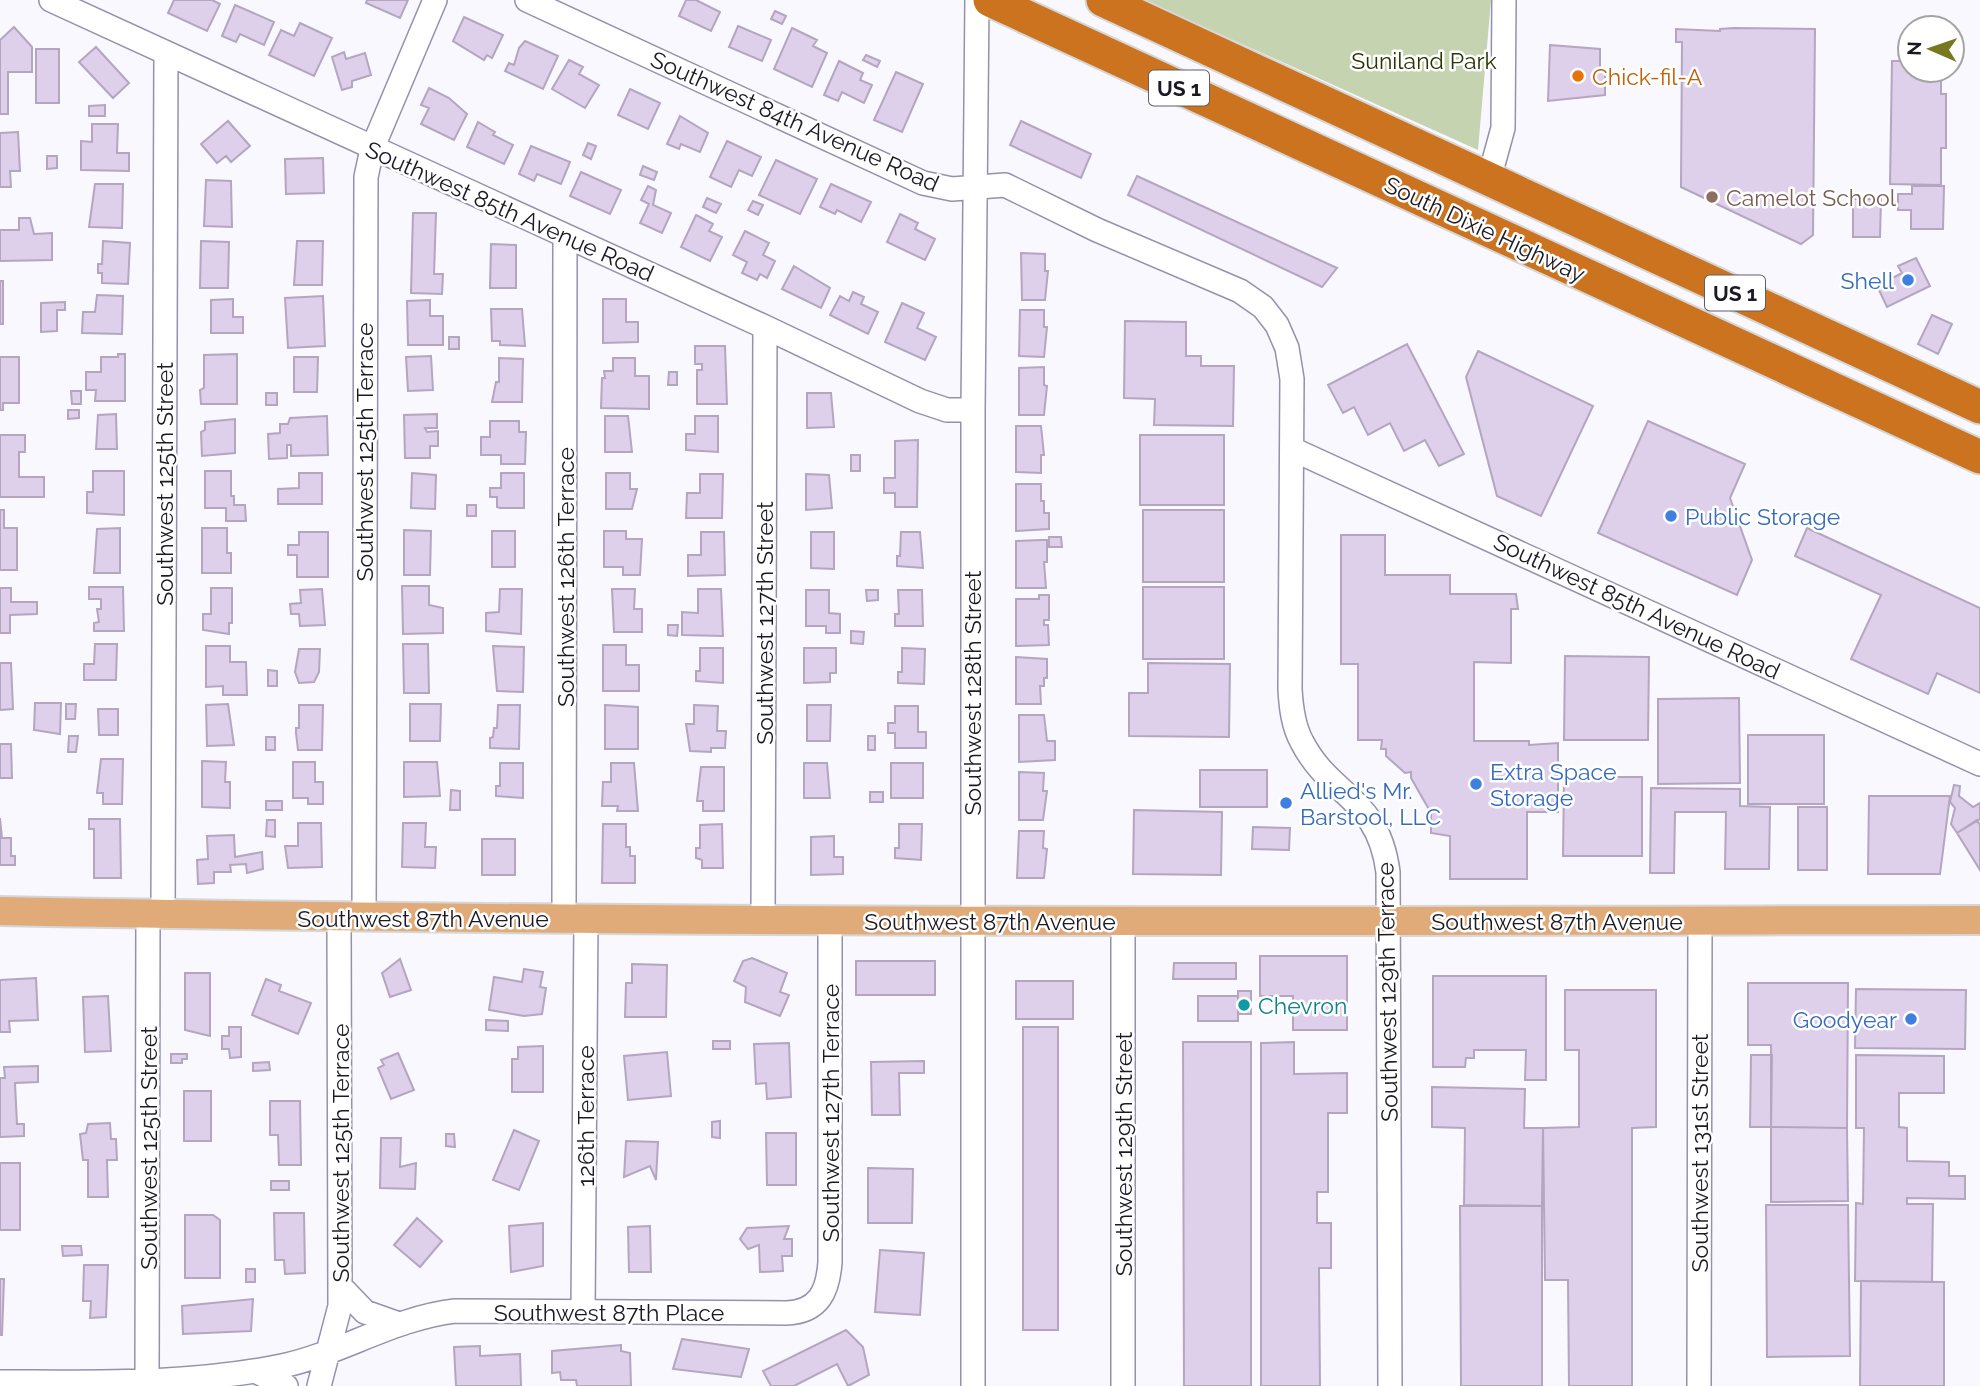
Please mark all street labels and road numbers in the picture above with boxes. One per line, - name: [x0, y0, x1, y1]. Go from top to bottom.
- street label: Southwest 84th Avenue Road: [647, 45, 943, 197]
- road number: US 1: [1149, 70, 1209, 106]
- street label: Southwest 85th Avenue Road: [362, 135, 658, 287]
- street label: South Dixie Highway: [1380, 171, 1590, 287]
- road number: US 1: [1705, 276, 1765, 310]
- street label: Southwest 125th Terrace: [351, 323, 378, 581]
- street label: Southwest 125th Street: [151, 362, 178, 606]
- street label: Southwest 126th Terrace: [552, 447, 579, 707]
- street label: Southwest 127th Street: [751, 501, 778, 745]
- street label: Southwest 85th Avenue Road: [1490, 528, 1784, 684]
- street label: Southwest 128th Street: [959, 570, 986, 815]
- street label: Southwest 129th Terrace: [1371, 862, 1403, 1122]
- street label: Southwest 87th Avenue: [297, 905, 549, 932]
- street label: Southwest 87th Avenue: [864, 908, 1116, 935]
- street label: Southwest 87th Avenue: [1431, 908, 1683, 935]
- street label: Southwest 127th Terrace: [817, 984, 844, 1242]
- street label: Southwest 125th Terrace: [327, 1024, 354, 1282]
- street label: Southwest 125th Street: [135, 1026, 162, 1270]
- street label: Southwest 129th Street: [1110, 1031, 1137, 1276]
- street label: Southwest 131st Street: [1686, 1033, 1713, 1273]
- street label: 126th Terrace: [572, 1045, 599, 1187]
- street label: Southwest 87th Place: [494, 1299, 724, 1326]

